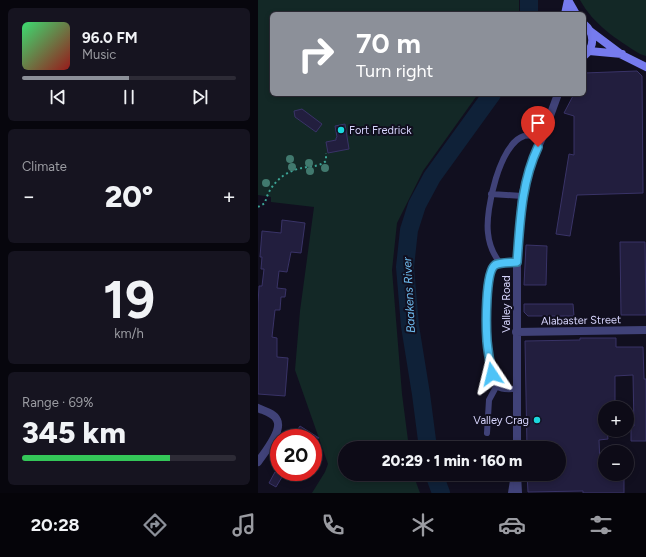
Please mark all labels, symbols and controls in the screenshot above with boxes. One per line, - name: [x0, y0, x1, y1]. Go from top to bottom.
- text: 70 m: [356, 26, 421, 60]
- icon: right: [290, 28, 342, 80]
- text: 96.0 FM: [82, 29, 138, 47]
- text: Music: [82, 47, 116, 62]
- text: Turn right: [356, 60, 433, 82]
- icon: previous: [47, 86, 69, 108]
- icon: pause: [118, 86, 140, 108]
- icon: next: [189, 86, 211, 108]
- pin: [521, 106, 555, 147]
- icon: arrive: [527, 112, 549, 134]
- place label: Fort Fredrick: [349, 124, 412, 137]
- marker: Fort Fredrick: [336, 125, 346, 135]
- text: Climate: [22, 159, 67, 174]
- text: 20°: [105, 178, 153, 215]
- text: −: [22, 183, 36, 210]
- text: +: [222, 183, 236, 210]
- water label: Baakens River: [400, 256, 418, 333]
- text: 19: [103, 269, 155, 331]
- street label: Valley Road: [500, 275, 513, 333]
- street label: Alabaster Street: [541, 313, 621, 328]
- text: km/h: [114, 326, 144, 341]
- position arrow: [471, 353, 513, 395]
- text: Range · 69%: [22, 395, 93, 410]
- map controls: [598, 401, 634, 481]
- button: +: [598, 401, 634, 437]
- text: 345 km: [22, 414, 126, 451]
- place label: Valley Crag: [473, 414, 529, 427]
- marker: Valley Crag: [532, 415, 542, 425]
- speed limit sign: 20: [270, 429, 322, 481]
- button: −: [598, 445, 634, 481]
- text: 20:29 · 1 min · 160 m: [382, 452, 522, 470]
- icon: directions: [141, 511, 169, 539]
- icon: music: [230, 511, 258, 539]
- icon: phone: [319, 511, 347, 539]
- icon: climate: [409, 511, 437, 539]
- icon: car: [498, 511, 526, 539]
- icon: filters: [587, 511, 615, 539]
- text: 20:28: [31, 514, 80, 536]

